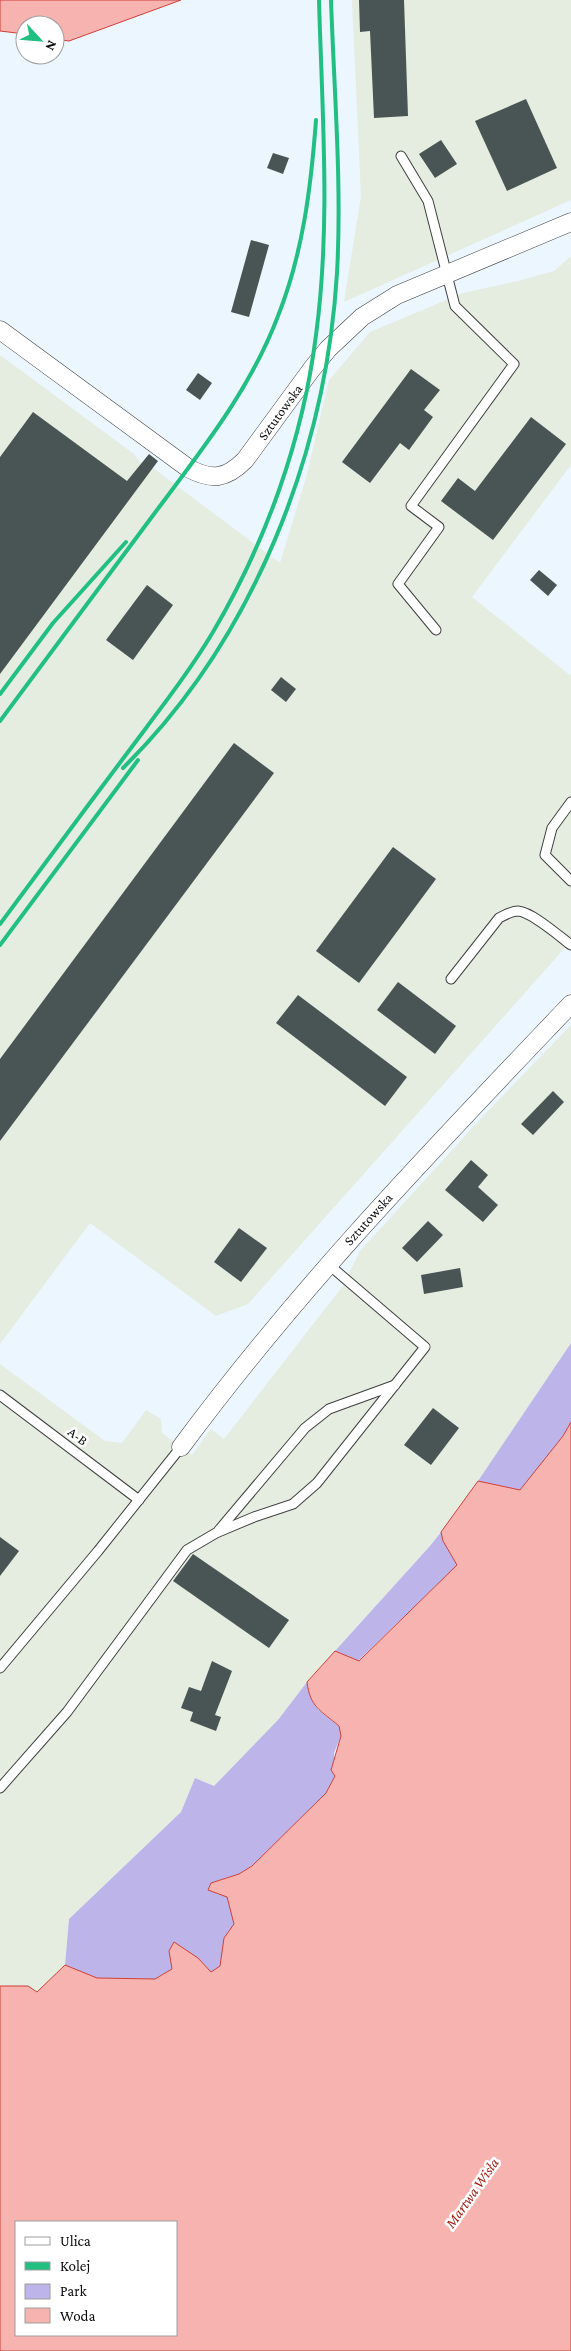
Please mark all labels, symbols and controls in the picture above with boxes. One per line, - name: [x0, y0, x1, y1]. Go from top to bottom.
- north arrow: [15, 15, 65, 65]
- text: N: [42, 38, 61, 54]
- street label: Sztutowska: [254, 381, 306, 443]
- street label: Sztutowska: [340, 1189, 396, 1248]
- street label: A-B: [65, 1423, 91, 1449]
- water label: Martwa Wisła: [441, 2155, 502, 2232]
- legend: [15, 2221, 178, 2336]
- text: Ulica: [60, 2233, 91, 2249]
- text: Kolej: [60, 2258, 90, 2275]
- text: Park: [60, 2283, 87, 2299]
- text: Woda: [60, 2308, 95, 2324]

